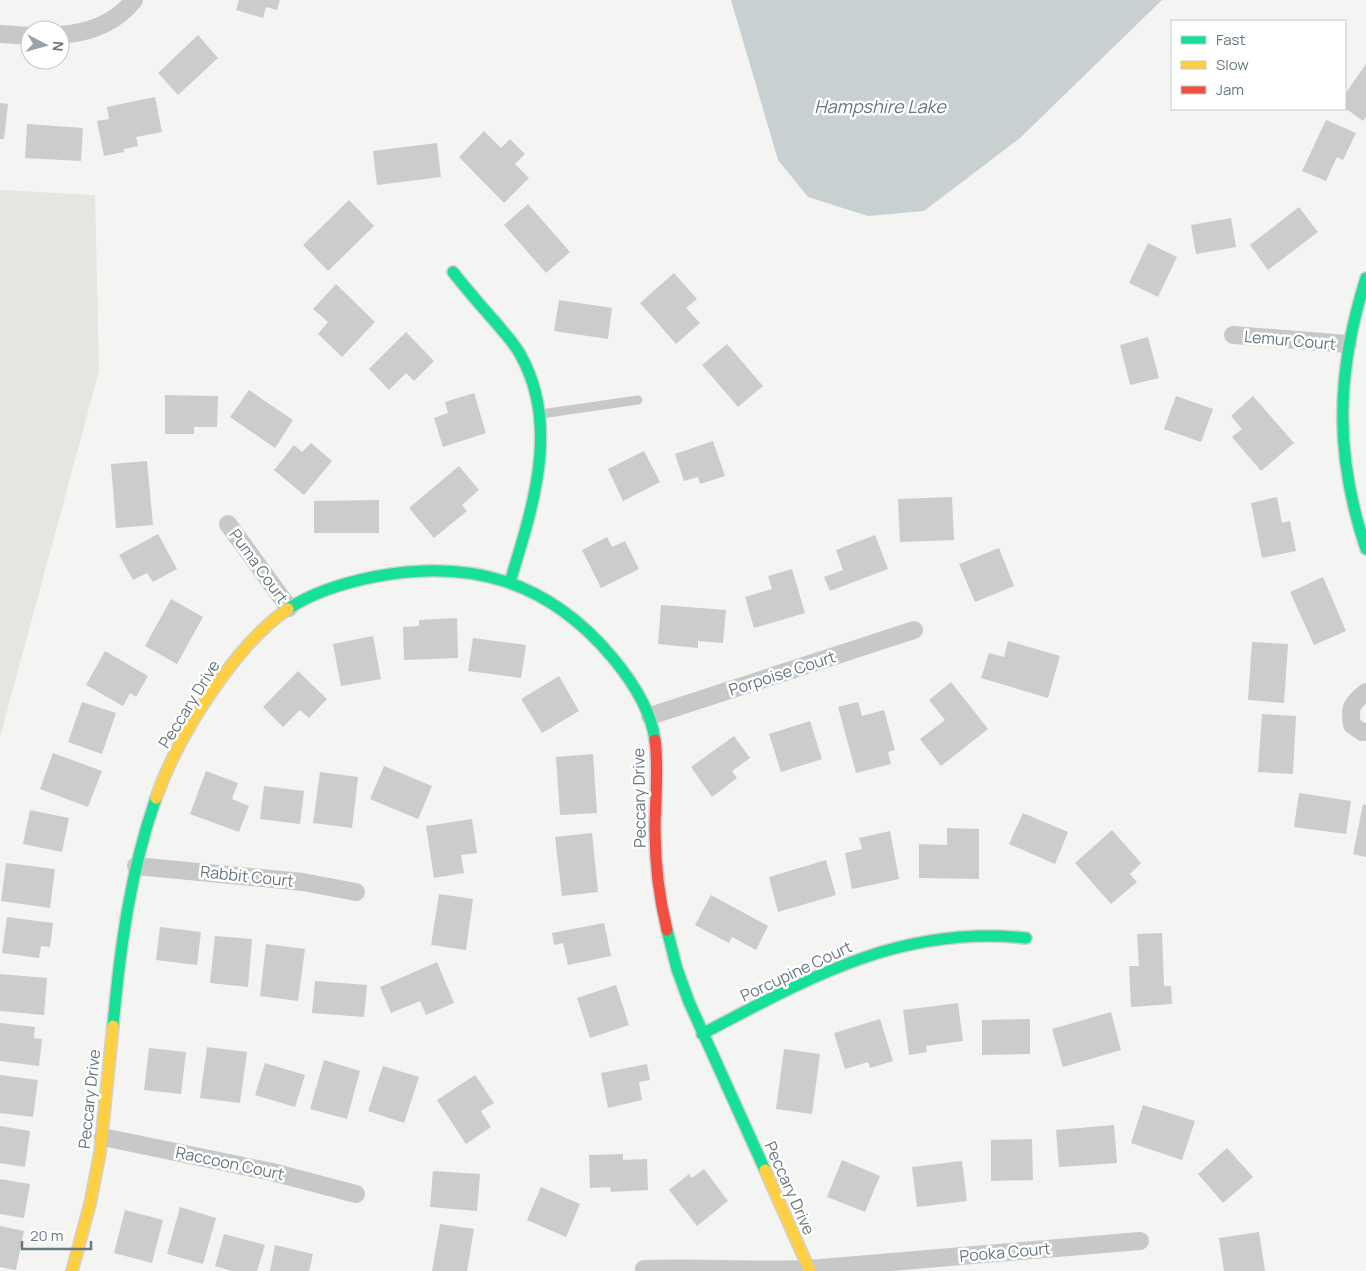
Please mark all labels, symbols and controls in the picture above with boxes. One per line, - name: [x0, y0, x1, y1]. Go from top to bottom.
- north arrow: [20, 20, 70, 70]
- legend: [1171, 20, 1346, 110]
- text: Fast: [1216, 29, 1245, 50]
- text: N: [48, 40, 68, 52]
- text: Slow: [1216, 54, 1249, 75]
- text: Jam: [1216, 79, 1244, 100]
- water label: Hampshire Lake: [814, 94, 947, 118]
- street label: Lemur Court: [1243, 325, 1337, 355]
- street label: Puma Court: [224, 524, 294, 608]
- street label: Porpoise Court: [726, 645, 838, 701]
- street label: Peccary Drive: [153, 656, 225, 752]
- street label: Peccary Drive: [627, 748, 651, 848]
- street label: Rabbit Court: [199, 860, 295, 892]
- street label: Porcupine Court: [737, 935, 855, 1007]
- street label: Peccary Drive: [73, 1048, 105, 1150]
- street label: Peccary Drive: [760, 1138, 820, 1238]
- street label: Raccoon Court: [174, 1141, 286, 1185]
- scale bar: [22, 1218, 91, 1250]
- text: 20 m: [30, 1225, 63, 1246]
- street label: Pooka Court: [959, 1237, 1051, 1267]

